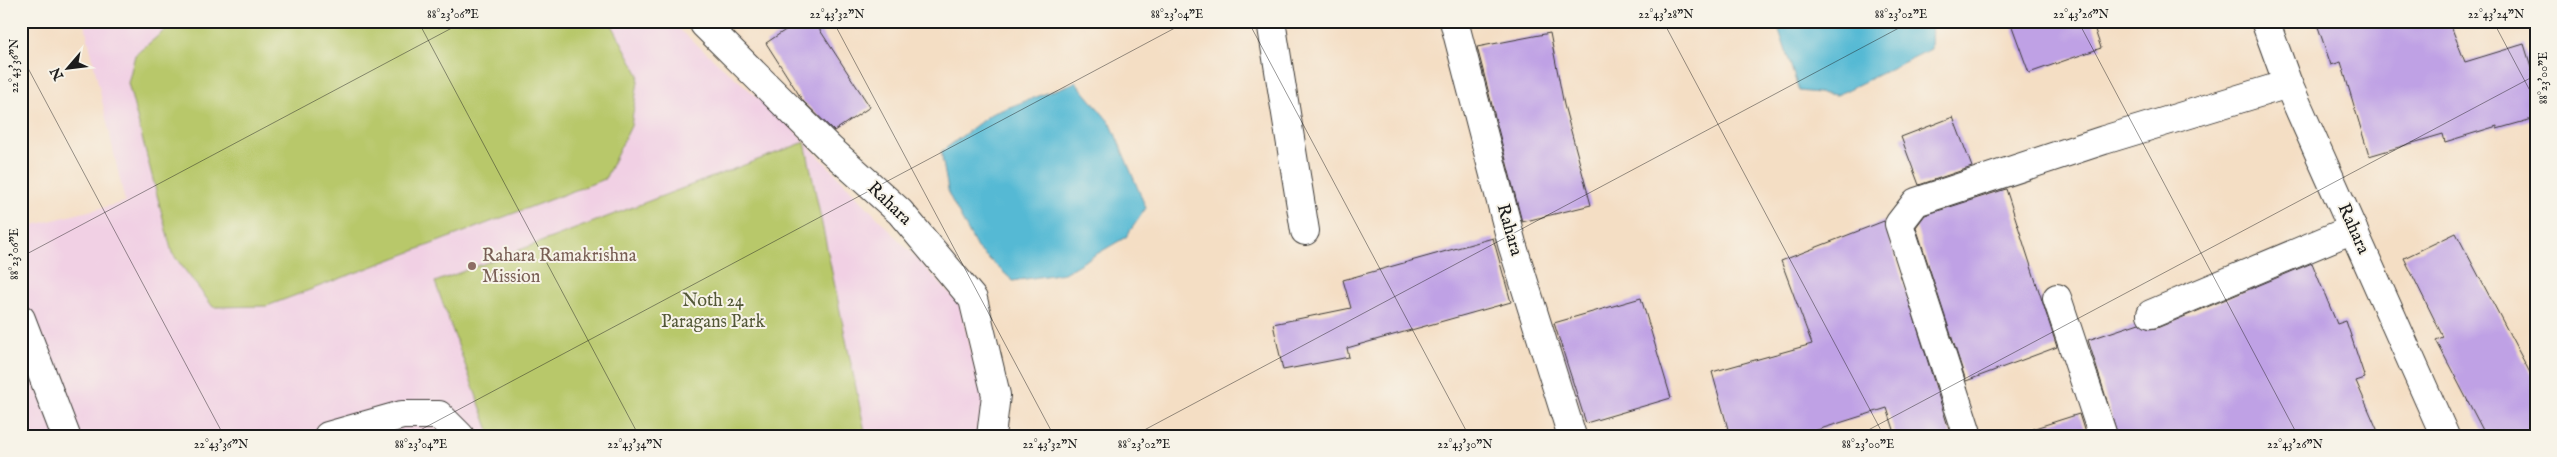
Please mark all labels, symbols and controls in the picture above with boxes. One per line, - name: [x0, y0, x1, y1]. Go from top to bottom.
- text: 88°23'06"E: [427, 7, 479, 22]
- text: 22°43'32"N: [809, 7, 865, 22]
- text: 88°23'04"E: [1151, 7, 1203, 22]
- text: 22°43'28"N: [1638, 7, 1694, 22]
- text: 88°23'02"E: [1875, 7, 1927, 22]
- text: 22°43'26"N: [2053, 7, 2110, 22]
- text: 22°43'24"N: [2468, 7, 2525, 22]
- text: 22°43'36"N: [7, 38, 22, 93]
- north arrow: [42, 42, 92, 92]
- text: 88°23'00"E: [2536, 52, 2551, 104]
- text: N: [47, 64, 69, 84]
- street label: Rahara: [862, 177, 916, 231]
- street label: Rahara: [2332, 200, 2374, 258]
- street label: Rahara: [1491, 201, 1527, 259]
- text: 88°23'06"E: [7, 228, 22, 280]
- place label: Rahara Ramakrishna Mission: [482, 245, 637, 289]
- marker: Rahara Ramakrishna Mission: [466, 260, 478, 272]
- park label: Noth 24 Paragans Park: [661, 290, 765, 334]
- text: 22°43'36"N: [194, 437, 249, 452]
- text: 88°23'04"E: [395, 437, 447, 452]
- text: 22°43'34"N: [607, 437, 663, 452]
- text: 22°43'32"N: [1022, 437, 1078, 452]
- text: 88°23'02"E: [1118, 437, 1170, 452]
- text: 22°43'30"N: [1437, 437, 1493, 452]
- text: 88°23'00"E: [1842, 437, 1894, 452]
- text: 22°43'26"N: [2267, 437, 2324, 452]

